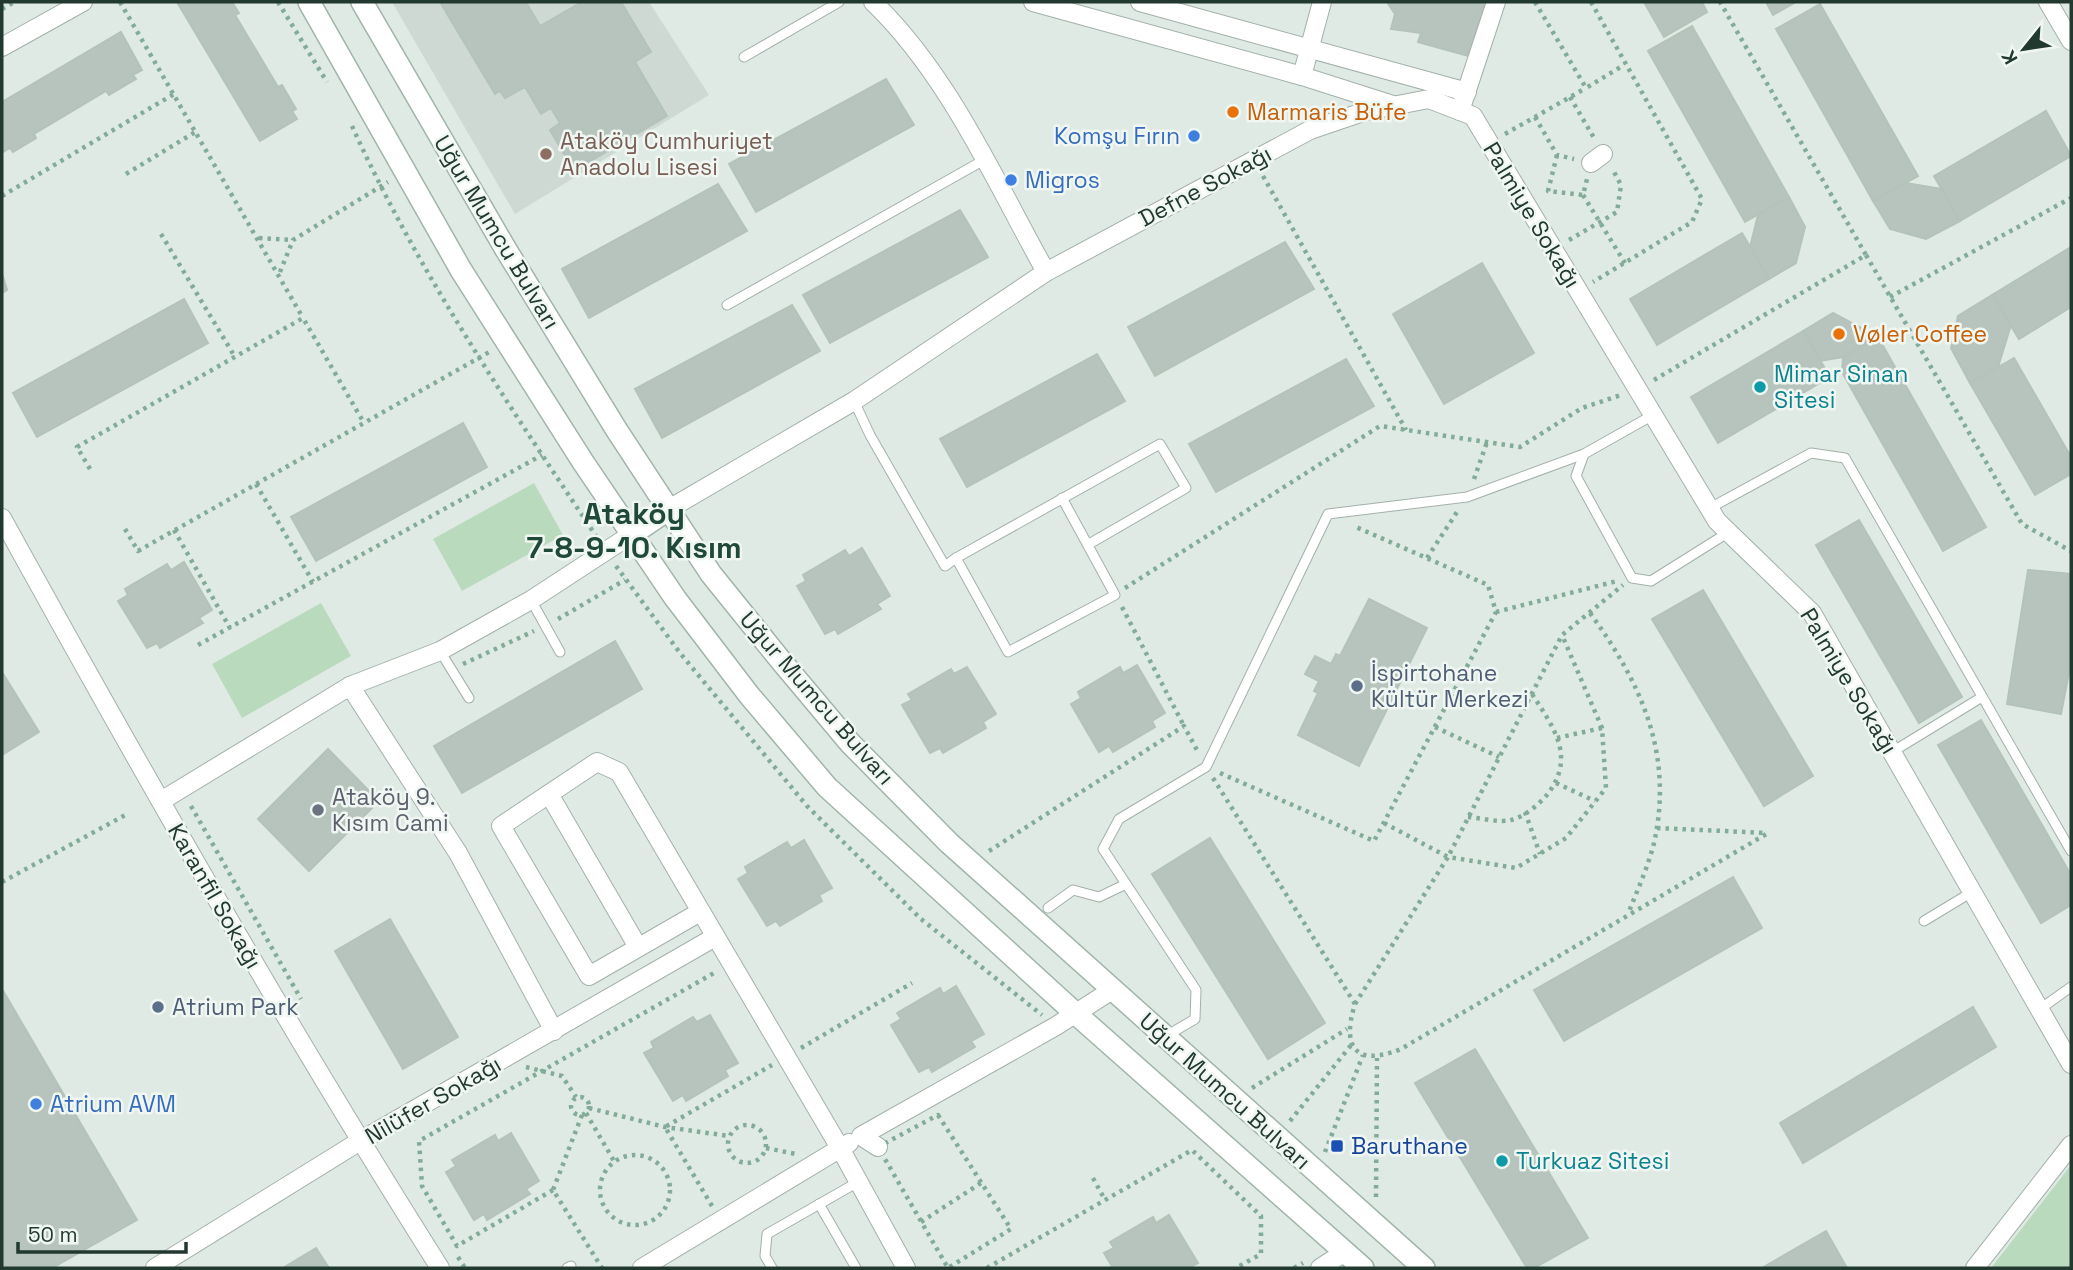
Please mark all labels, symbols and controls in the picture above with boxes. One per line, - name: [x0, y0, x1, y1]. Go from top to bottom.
- north arrow: [1989, 14, 2059, 84]
- text: K: [1996, 46, 2024, 69]
- place label: Marmaris Büfe: [1247, 97, 1407, 127]
- marker: Marmaris Büfe: [1225, 104, 1241, 120]
- place label: Komşu Fırın: [1054, 121, 1180, 151]
- place label: Ataköy Cumhuriyet Anadolu Lisesi: [560, 126, 773, 182]
- marker: Komşu Fırın: [1186, 128, 1202, 144]
- street label: Uğur Mumcu Bulvarı: [427, 130, 567, 334]
- street label: Palmiye Sokağı: [1477, 136, 1587, 294]
- street label: Defne Sokağı: [1134, 138, 1276, 234]
- marker: Ataköy Cumhuriyet Anadolu Lisesi: [538, 146, 554, 162]
- place label: Migros: [1025, 165, 1100, 195]
- marker: Migros: [1003, 172, 1019, 188]
- place label: Vøler Coffee: [1853, 319, 1987, 349]
- marker: Vøler Coffee: [1831, 326, 1847, 342]
- place label: Mimar Sinan Sitesi: [1774, 359, 1908, 415]
- marker: Mimar Sinan Sitesi: [1752, 379, 1768, 395]
- district label: Ataköy 7-8-9-10. Kısım: [526, 494, 742, 567]
- street label: Palmiye Sokağı: [1794, 602, 1904, 760]
- street label: Uğur Mumcu Bulvarı: [733, 605, 901, 791]
- place label: İspirtohane Kültür Merkezi: [1371, 658, 1529, 714]
- marker: İspirtohane Kültür Merkezi: [1349, 678, 1365, 694]
- place label: Ataköy 9. Kısım Cami: [332, 782, 449, 838]
- marker: Ataköy 9. Kısım Cami: [310, 802, 326, 818]
- street label: Karanfil Sokağı: [161, 818, 269, 974]
- place label: Atrium Park: [172, 992, 299, 1022]
- marker: Atrium Park: [150, 999, 166, 1015]
- street label: Uğur Mumcu Bulvarı: [1133, 1006, 1317, 1176]
- street label: Nilüfer Sokağı: [360, 1049, 506, 1151]
- place label: Atrium AVM: [50, 1089, 176, 1119]
- marker: Atrium AVM: [28, 1096, 44, 1112]
- place label: Baruthane: [1351, 1131, 1468, 1161]
- marker: Baruthane: [1329, 1138, 1345, 1154]
- place label: Turkuaz Sitesi: [1516, 1146, 1669, 1176]
- marker: Turkuaz Sitesi: [1494, 1153, 1510, 1169]
- scale bar: [18, 1210, 186, 1254]
- text: 50 m: [28, 1221, 78, 1248]

